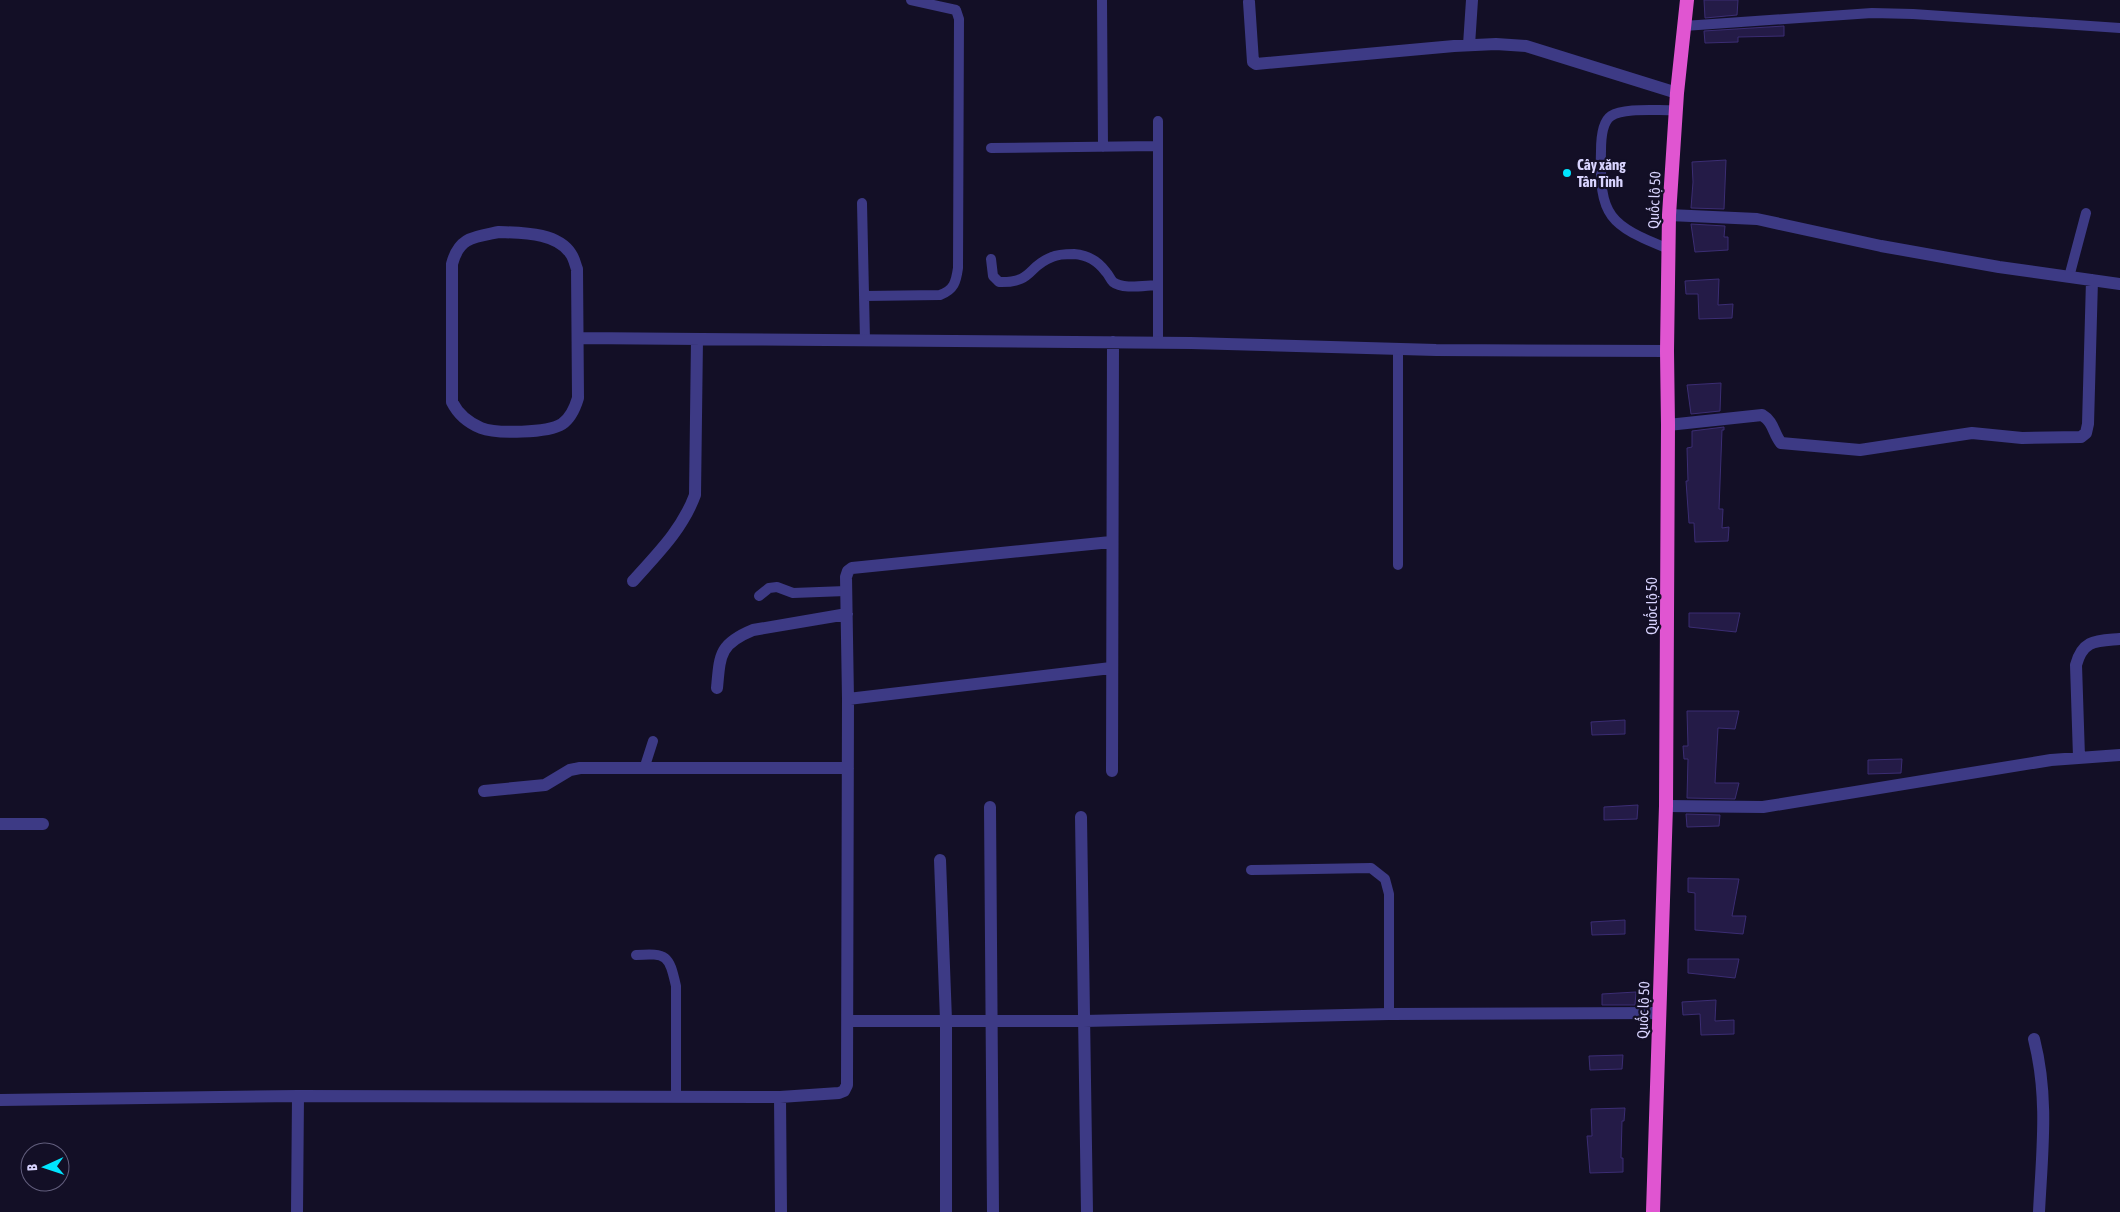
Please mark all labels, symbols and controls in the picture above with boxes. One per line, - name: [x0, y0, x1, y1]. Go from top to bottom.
- place label: Cây xăng Tân Tỉnh: [1577, 156, 1626, 190]
- marker: Cây xăng Tân Tỉnh: [1561, 167, 1573, 179]
- street label: Quốc lộ 50: [1644, 171, 1664, 229]
- street label: Quốc lộ 50: [1643, 577, 1660, 635]
- street label: Quốc lộ 50: [1633, 981, 1653, 1039]
- north arrow: [20, 1142, 70, 1192]
- text: B: [24, 1164, 40, 1171]

